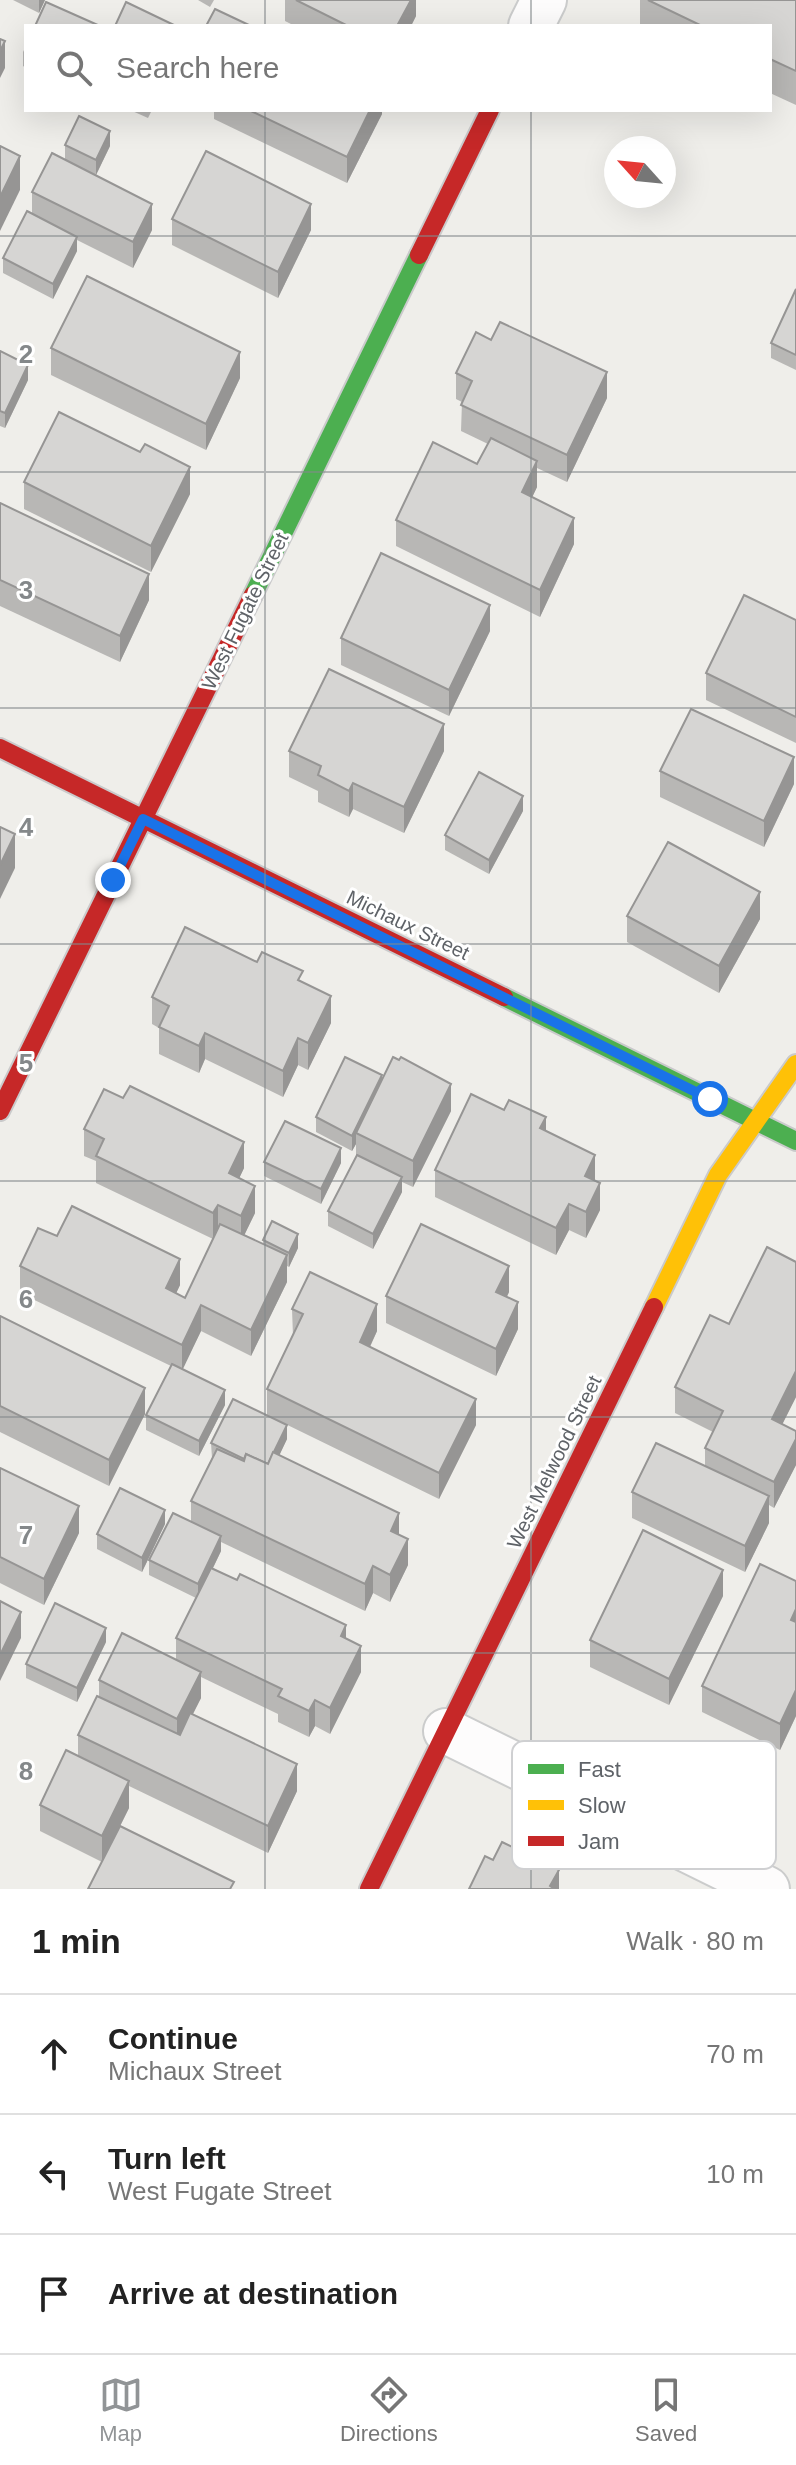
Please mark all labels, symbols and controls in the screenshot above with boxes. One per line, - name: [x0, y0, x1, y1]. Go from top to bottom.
- search box: [24, 24, 772, 112]
- icon: search: [52, 46, 96, 90]
- text: Search here: [116, 51, 279, 84]
- north arrow: [604, 136, 676, 208]
- text: 2: [19, 339, 33, 369]
- street label: West Fugate Street: [197, 529, 293, 693]
- text: 3: [19, 575, 33, 605]
- text: 4: [19, 812, 34, 842]
- route end: [95, 862, 131, 898]
- street label: Michaux Street: [343, 886, 473, 964]
- text: 5: [19, 1048, 33, 1078]
- route start: [692, 1081, 728, 1117]
- text: 6: [19, 1284, 33, 1314]
- street label: West Melwood Street: [503, 1372, 606, 1552]
- text: 7: [19, 1520, 33, 1550]
- legend: [512, 1741, 776, 1869]
- text: 8: [19, 1756, 33, 1786]
- text: Fast: [578, 1757, 621, 1782]
- text: Slow: [578, 1793, 626, 1818]
- text: Jam: [578, 1829, 620, 1854]
- text: 1 min: [32, 1922, 121, 1960]
- text: Walk · 80 m: [626, 1926, 764, 1956]
- text: Continue: [108, 2022, 238, 2055]
- icon: ahead: [32, 2032, 76, 2076]
- text: 70 m: [706, 2039, 764, 2069]
- text: Michaux Street: [108, 2056, 281, 2086]
- text: Turn left: [108, 2142, 226, 2175]
- icon: left: [32, 2152, 76, 2196]
- text: 10 m: [706, 2159, 764, 2189]
- text: West Fugate Street: [108, 2176, 332, 2206]
- icon: arrive: [32, 2272, 76, 2316]
- text: Arrive at destination: [108, 2277, 398, 2310]
- tab: Map: [99, 2373, 143, 2447]
- tab: Directions: [340, 2373, 438, 2447]
- tab: Saved: [635, 2373, 697, 2447]

